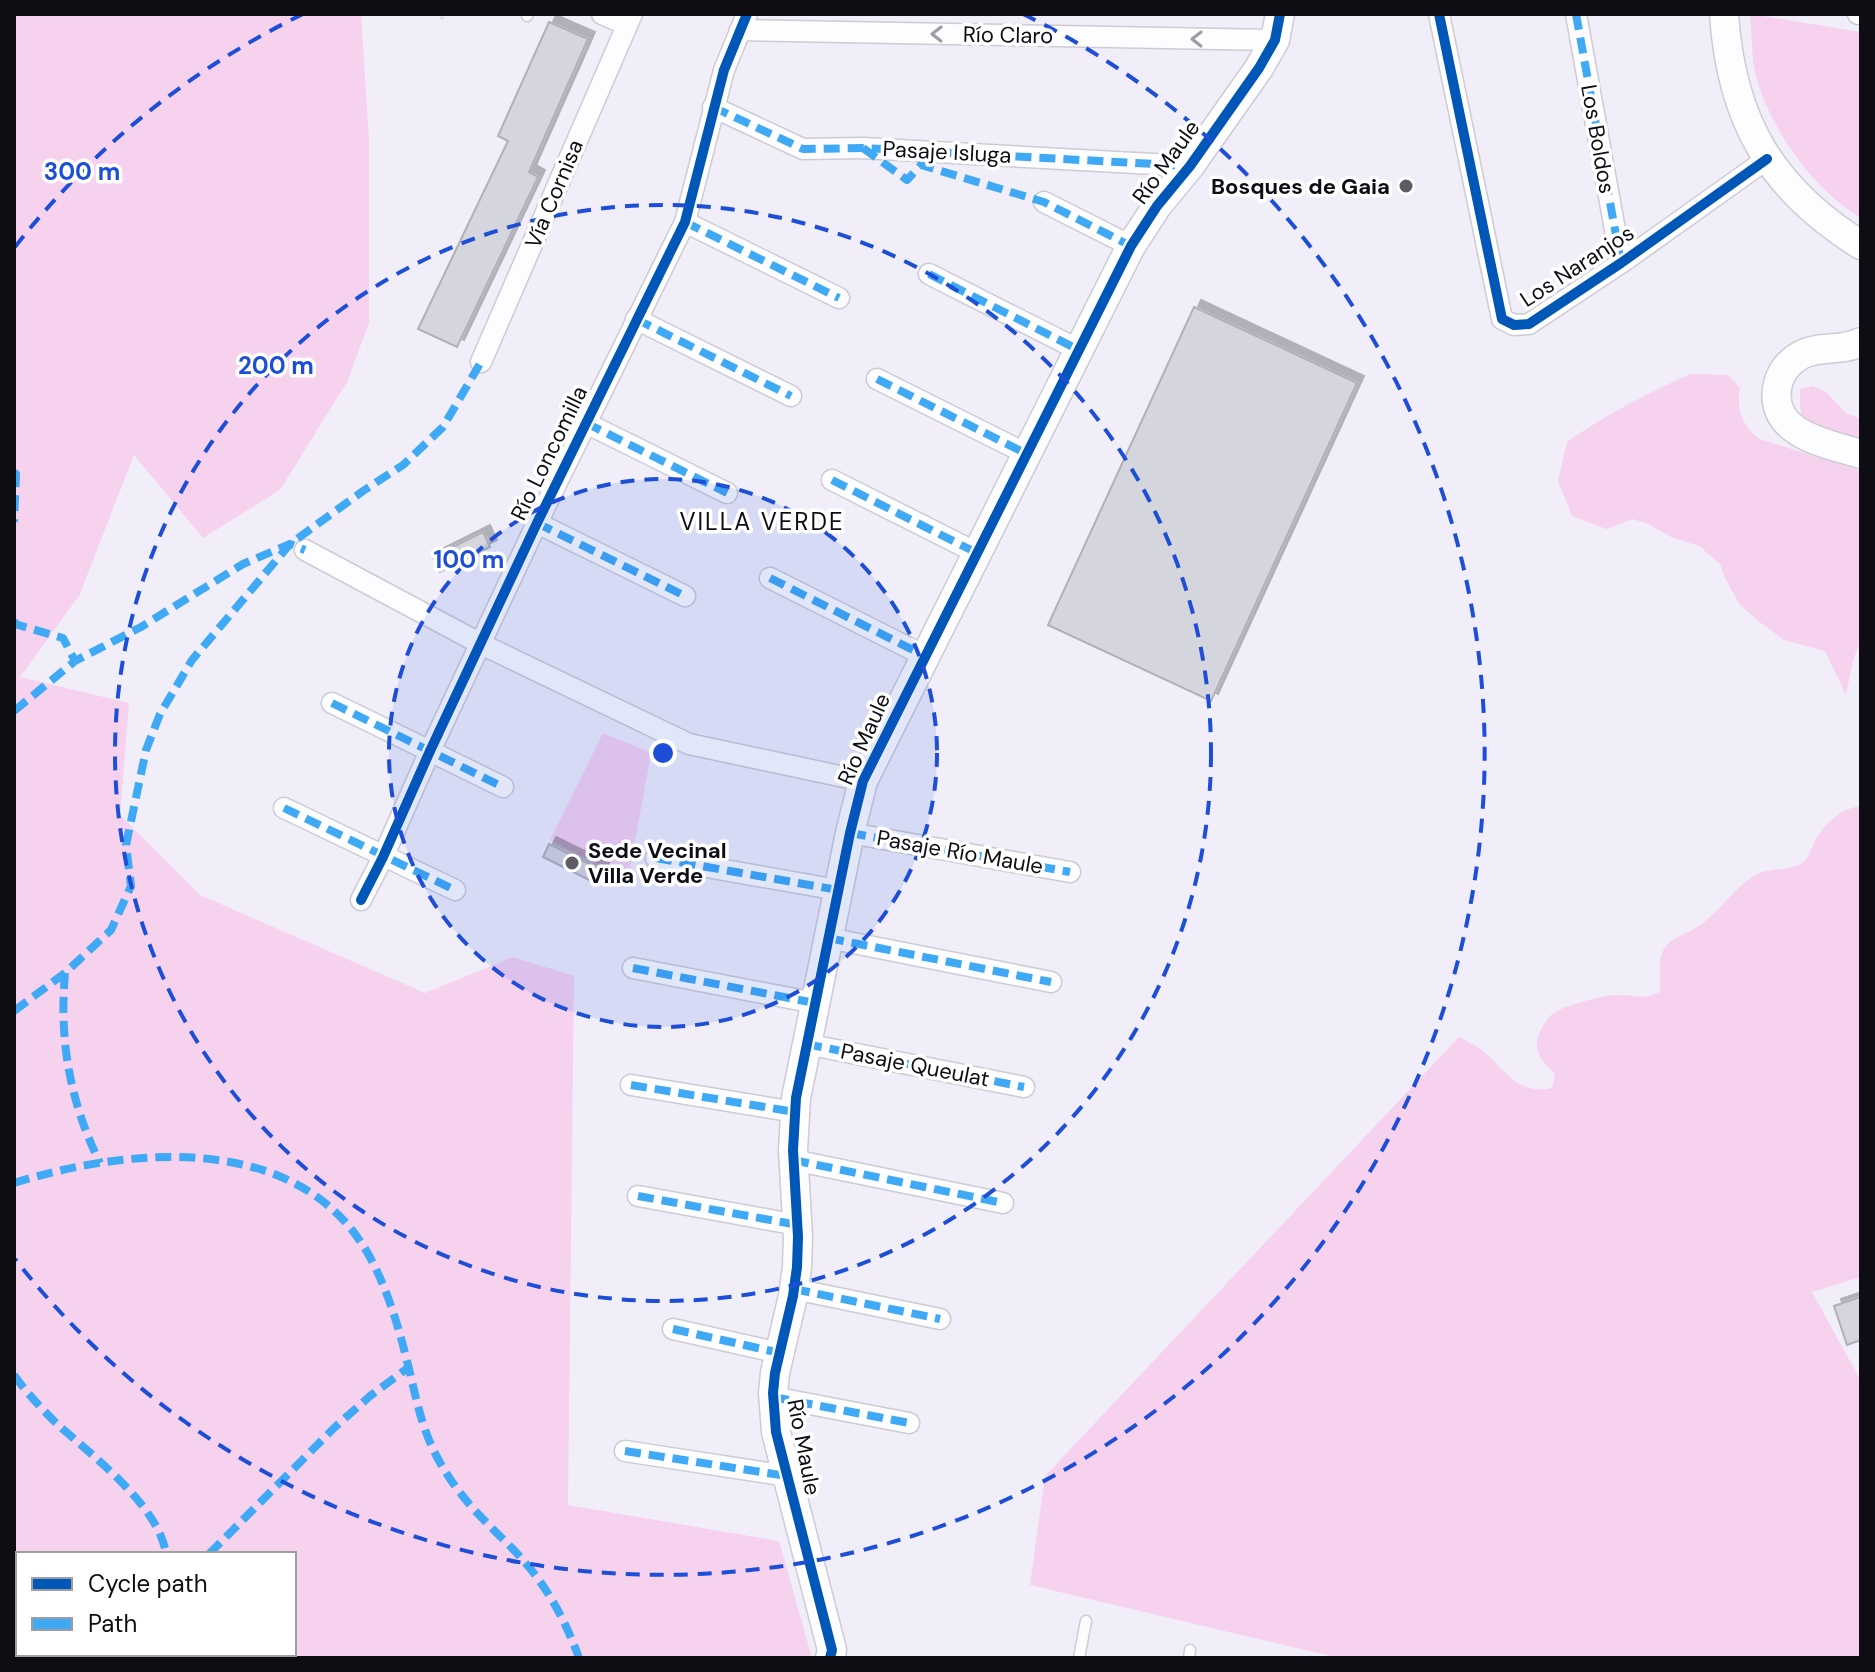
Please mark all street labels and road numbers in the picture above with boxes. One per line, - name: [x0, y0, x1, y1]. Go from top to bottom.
- street label: Río Claro: [963, 20, 1053, 50]
- street label: Los Boldos: [1574, 82, 1622, 196]
- street label: Río Maule: [1126, 114, 1206, 210]
- street label: Pasaje Isluga: [882, 134, 1012, 170]
- street label: Vía Cornisa: [518, 135, 590, 253]
- street label: Los Naranjos: [1514, 218, 1640, 314]
- street label: Río Loncomilla: [504, 381, 594, 525]
- street label: Río Maule: [831, 689, 897, 789]
- street label: Pasaje Río Maule: [875, 823, 1045, 881]
- street label: Pasaje Queulat: [838, 1036, 992, 1094]
- street label: Río Maule: [780, 1396, 828, 1498]

